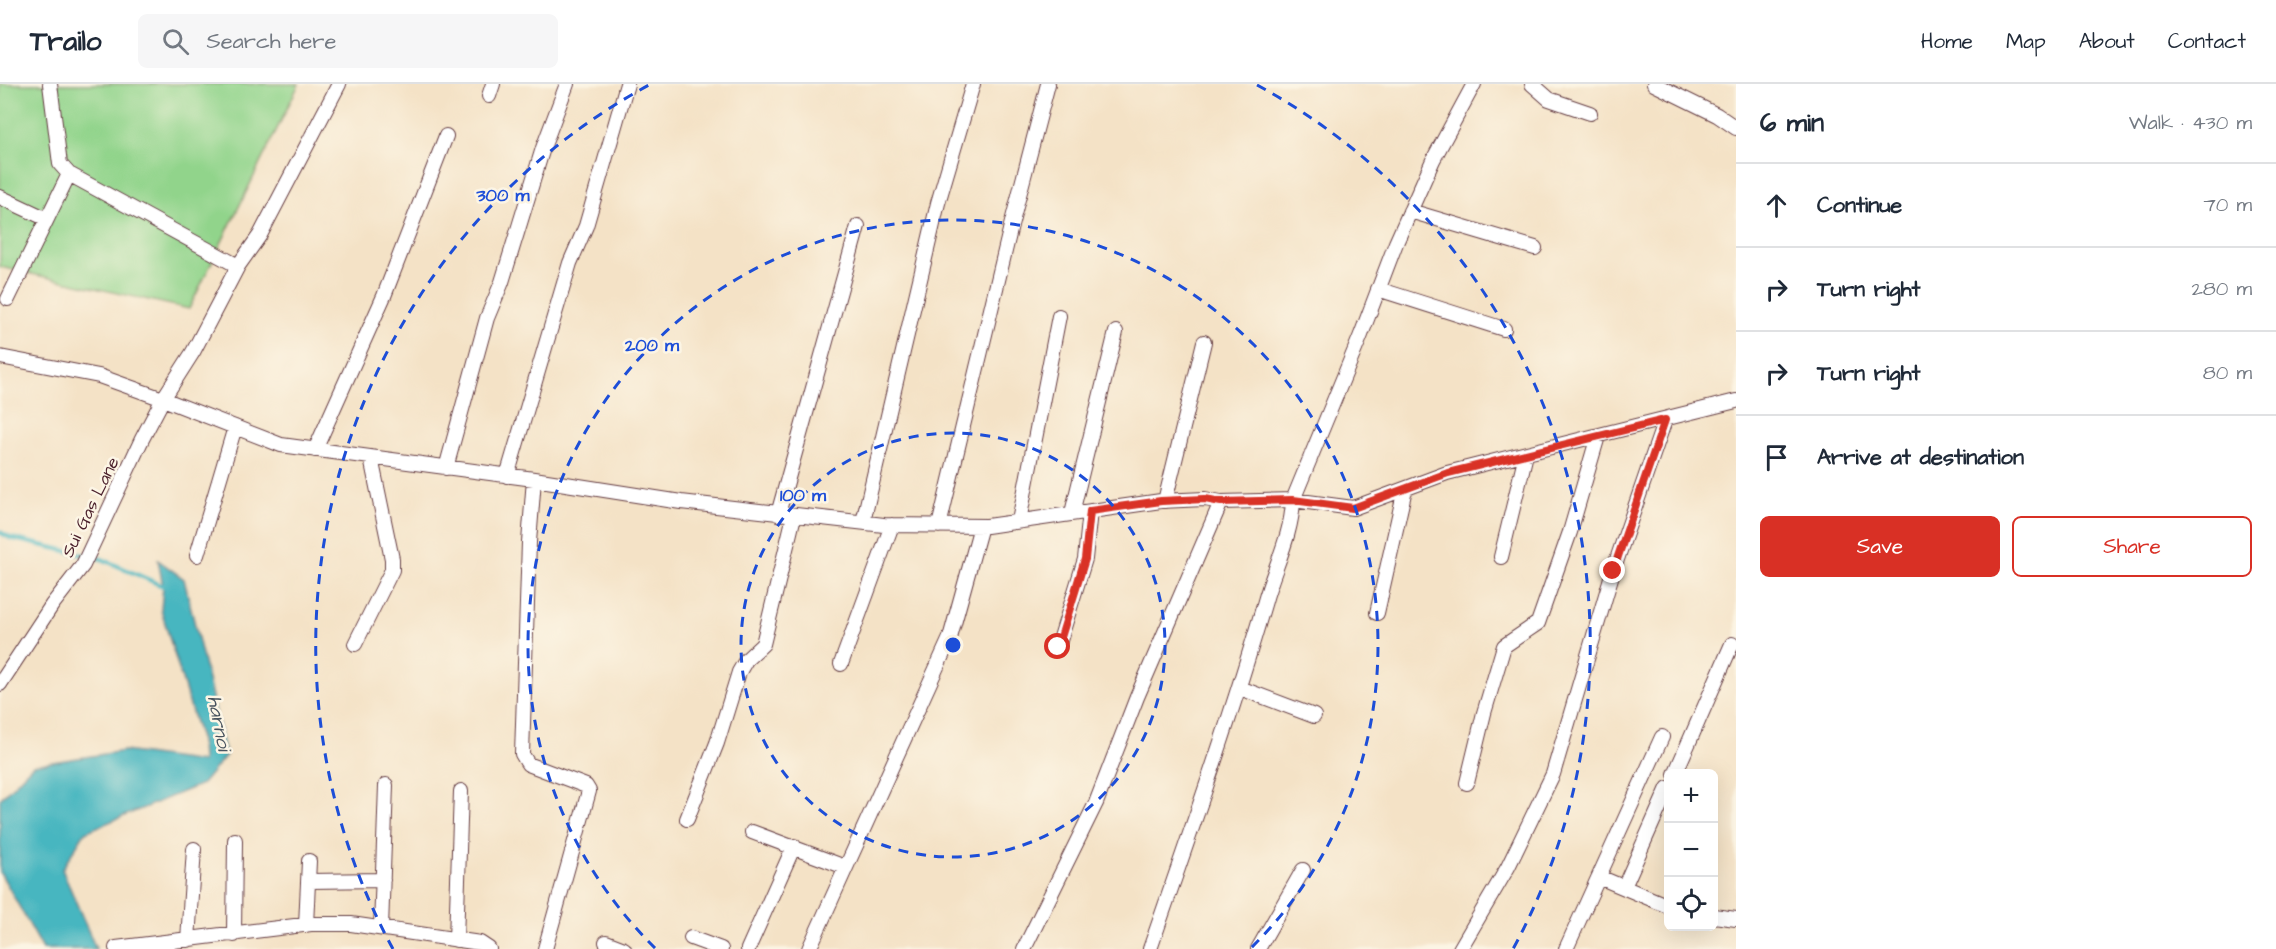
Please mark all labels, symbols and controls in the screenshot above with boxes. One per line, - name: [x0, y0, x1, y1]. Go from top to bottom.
- search box: [138, 14, 558, 68]
- text: Trailo: [30, 22, 102, 61]
- icon: search: [159, 25, 192, 58]
- text: Search here: [207, 26, 336, 57]
- text: Home: [1921, 27, 1973, 56]
- text: Map: [2006, 27, 2046, 56]
- text: About: [2079, 27, 2135, 56]
- text: Contact: [2168, 27, 2246, 56]
- text: 6 min: [1760, 105, 1824, 141]
- text: Walk · 430 m: [2129, 109, 2252, 137]
- text: 300 m: [475, 183, 531, 208]
- icon: ahead: [1760, 189, 1793, 222]
- text: Continue: [1817, 190, 1902, 221]
- text: 70 m: [2204, 191, 2252, 219]
- icon: right: [1760, 273, 1793, 306]
- text: Turn right: [1817, 274, 1920, 305]
- text: 280 m: [2191, 275, 2252, 303]
- text: 200 m: [624, 333, 680, 358]
- icon: right: [1760, 357, 1793, 390]
- text: Turn right: [1817, 358, 1920, 389]
- text: 80 m: [2203, 359, 2252, 387]
- icon: arrive: [1760, 441, 1793, 474]
- text: Arrive at destination: [1817, 442, 2024, 473]
- street label: Sui Gas Lane: [55, 453, 126, 562]
- text: 100 m: [780, 483, 827, 508]
- button: Save: [1760, 516, 2000, 577]
- button: Share: [2012, 516, 2252, 577]
- route end: [1599, 557, 1625, 583]
- route start: [1044, 633, 1070, 659]
- centre of rings: [943, 635, 963, 655]
- water label: harnoi: [200, 693, 239, 756]
- map controls: [1664, 769, 1718, 931]
- button: +: [1664, 769, 1718, 823]
- button: −: [1664, 823, 1718, 877]
- button: locate: [1664, 877, 1718, 931]

